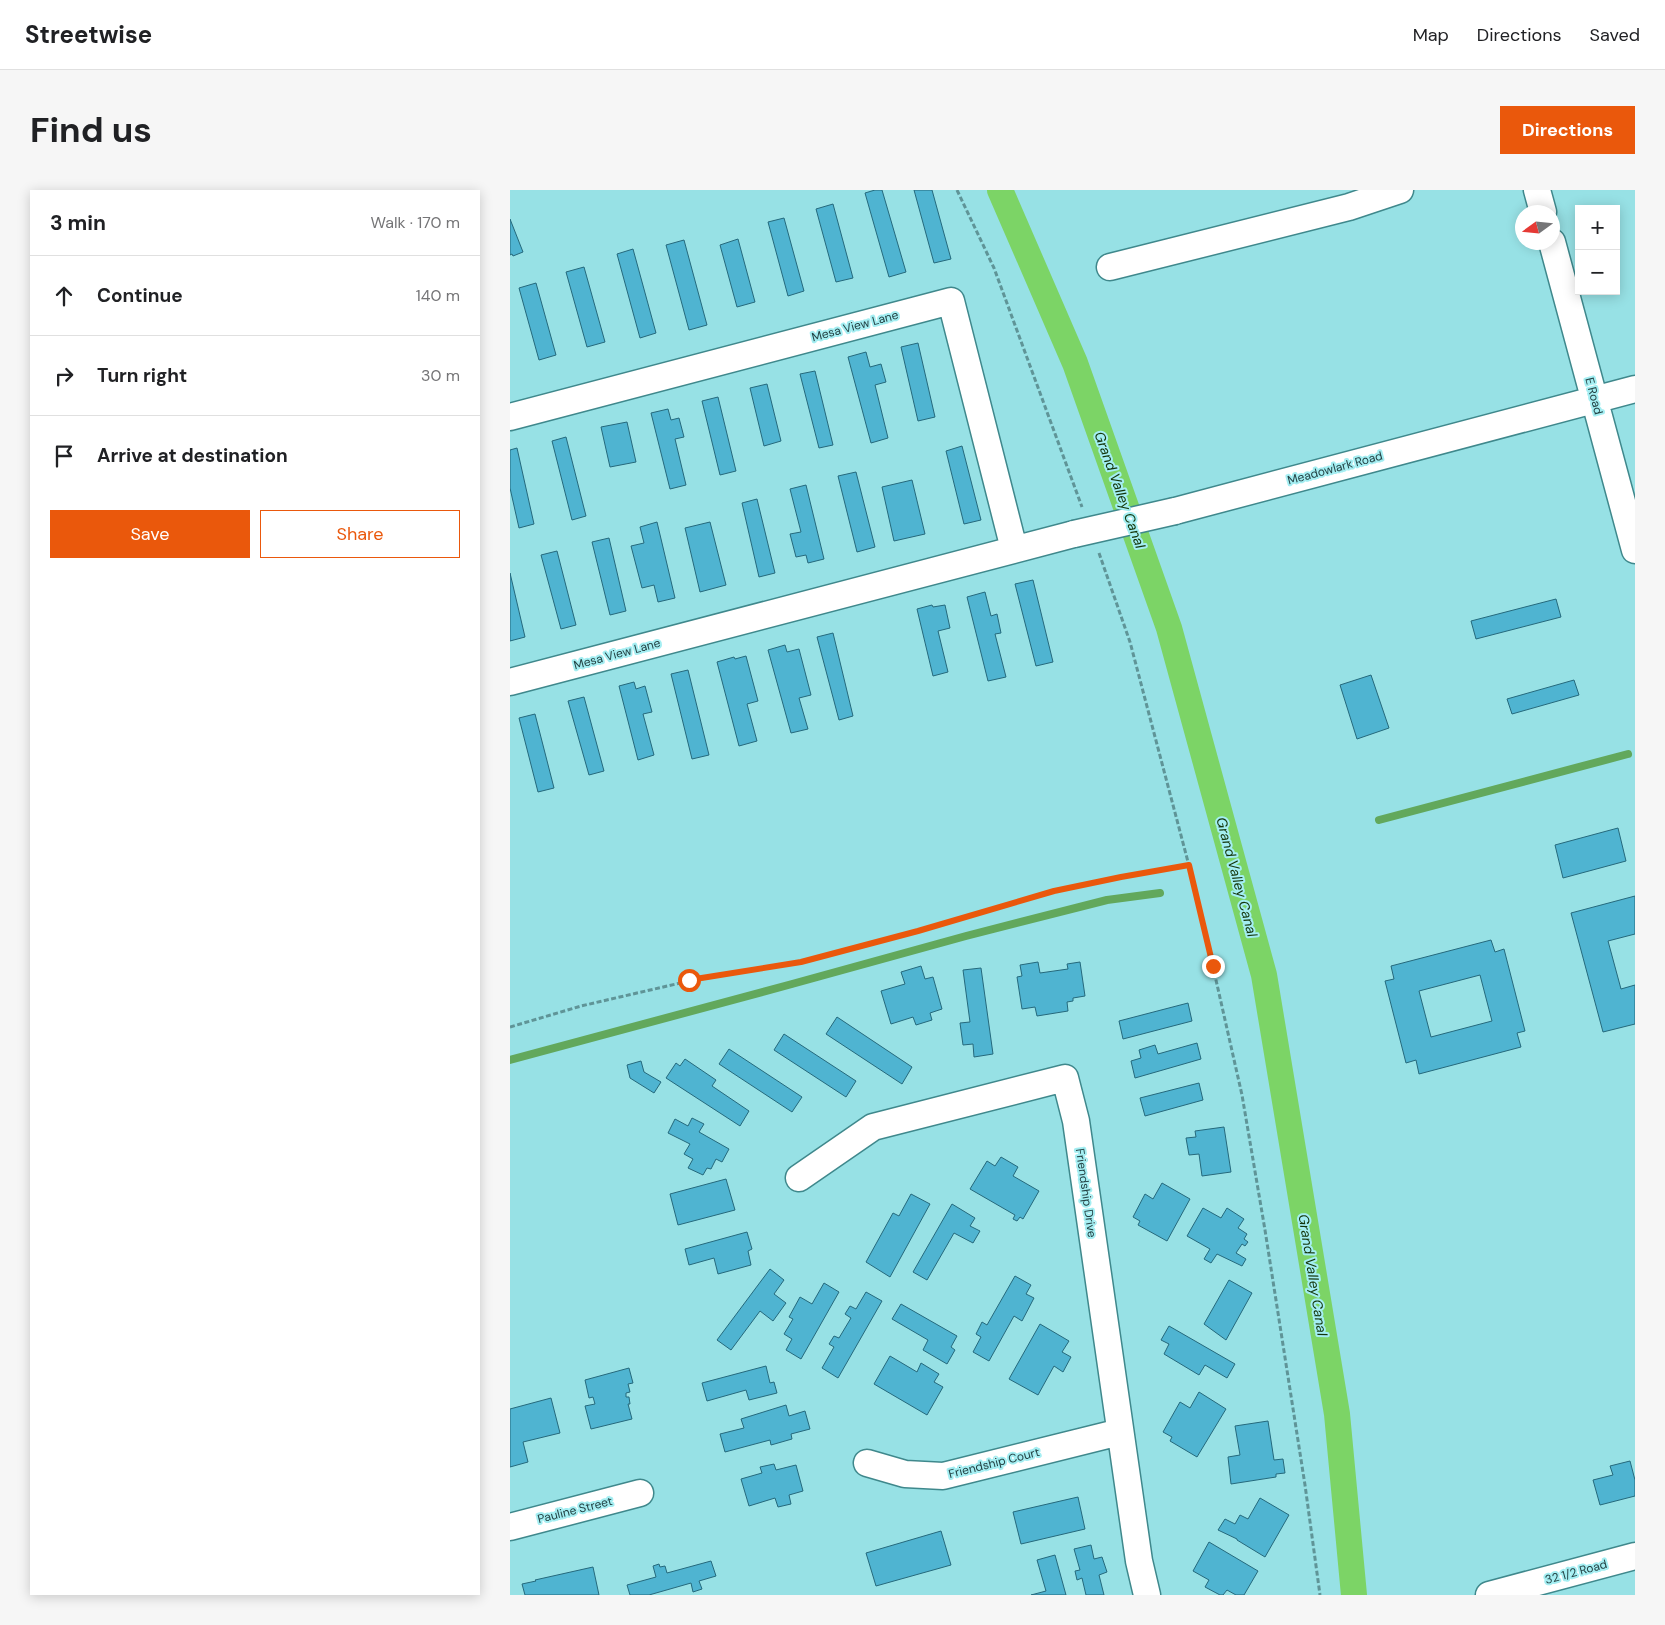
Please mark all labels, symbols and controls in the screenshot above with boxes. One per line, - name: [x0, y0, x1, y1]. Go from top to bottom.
- text: Streetwise: [25, 19, 152, 50]
- text: Map: [1413, 23, 1449, 47]
- text: Directions: [1477, 23, 1562, 47]
- text: Saved: [1590, 23, 1640, 47]
- button: Directions: [1500, 106, 1635, 154]
- text: Find us: [30, 107, 152, 153]
- north arrow: [1515, 205, 1560, 250]
- map controls: [1575, 205, 1620, 295]
- button: +: [1575, 205, 1620, 250]
- text: 3 min: [50, 209, 106, 237]
- text: Walk · 170 m: [371, 212, 460, 233]
- button: −: [1575, 250, 1620, 295]
- icon: ahead: [50, 282, 78, 310]
- text: Continue: [97, 283, 183, 308]
- text: 140 m: [416, 285, 460, 306]
- street label: Mesa View Lane: [810, 307, 900, 345]
- icon: right: [50, 362, 78, 390]
- text: Turn right: [97, 363, 187, 388]
- text: 30 m: [421, 365, 460, 386]
- street label: E Road: [1581, 376, 1607, 416]
- water label: Grand Valley Canal: [1090, 429, 1150, 552]
- icon: arrive: [50, 442, 78, 470]
- text: Arrive at destination: [97, 443, 288, 468]
- street label: Meadowlark Road: [1286, 448, 1384, 488]
- button: Save: [50, 510, 250, 558]
- button: Share: [260, 510, 460, 558]
- street label: Mesa View Lane: [572, 635, 662, 673]
- water label: Grand Valley Canal: [1212, 815, 1262, 940]
- route end: [1202, 955, 1225, 978]
- route start: [678, 969, 701, 992]
- street label: Friendship Drive: [1072, 1147, 1100, 1239]
- water label: Grand Valley Canal: [1294, 1213, 1332, 1338]
- street label: Friendship Court: [947, 1444, 1041, 1482]
- street label: Pauline Street: [536, 1493, 614, 1527]
- street label: 32 1/2 Road: [1543, 1556, 1609, 1588]

